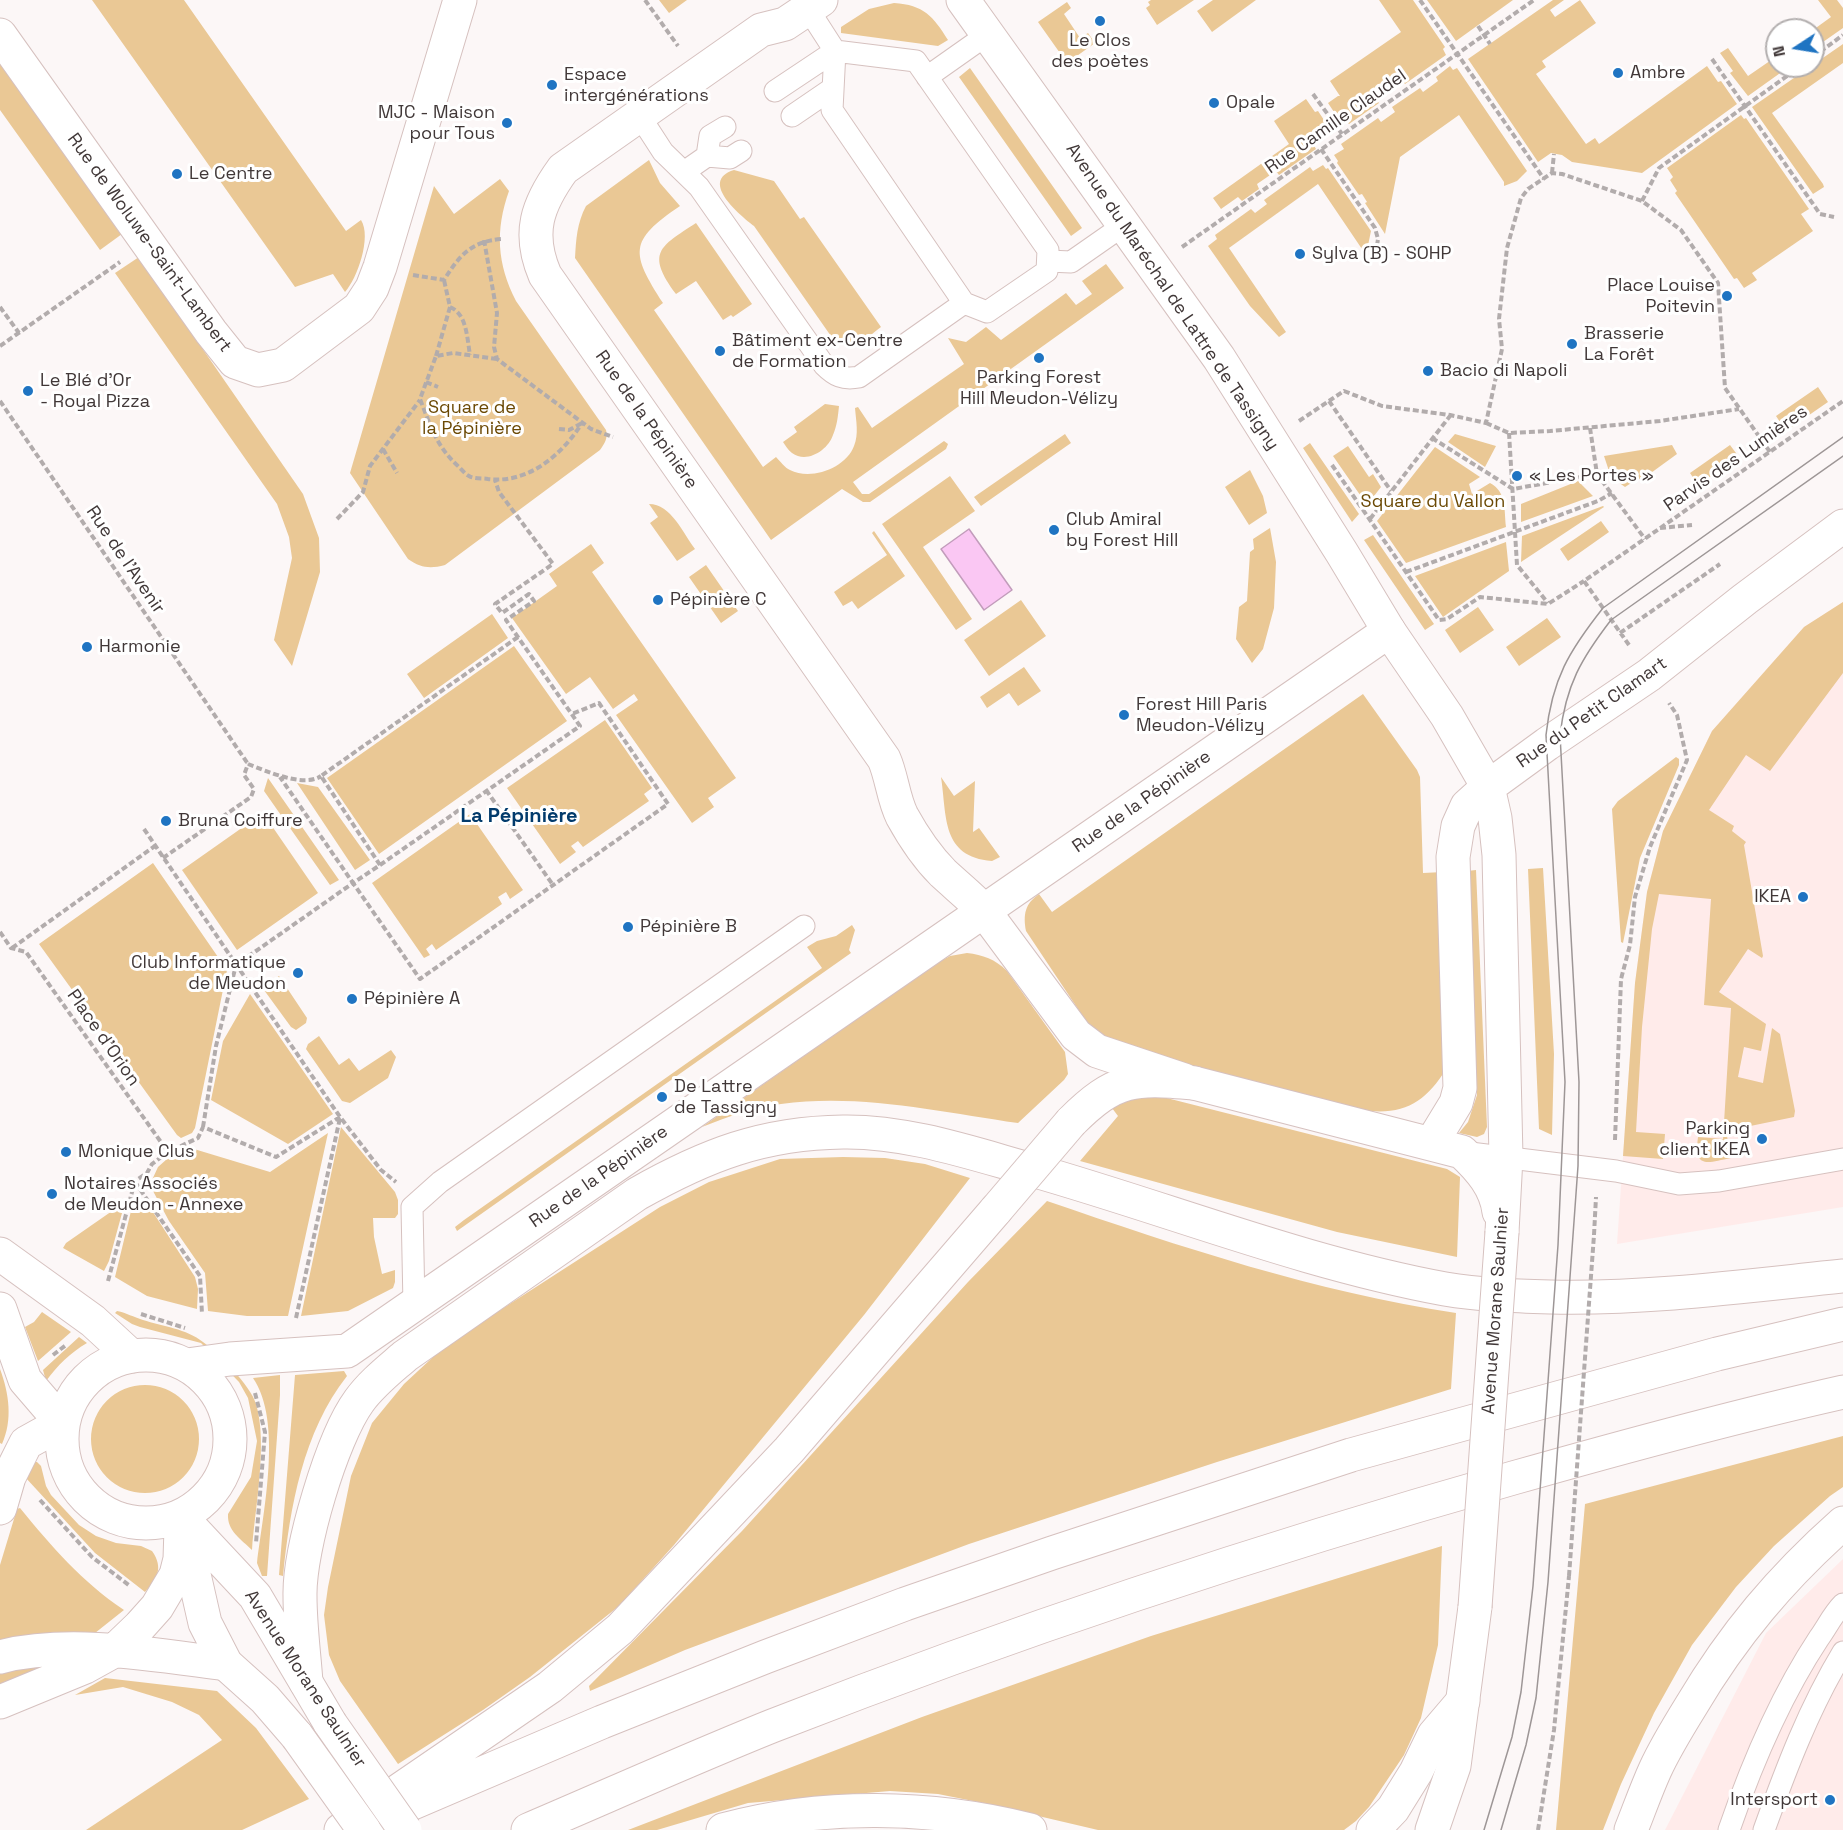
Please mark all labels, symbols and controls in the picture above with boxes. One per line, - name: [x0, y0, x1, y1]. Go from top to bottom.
- marker: Le Clos des poètes: [1093, 14, 1107, 28]
- north arrow: [1765, 18, 1825, 78]
- place label: Le Clos des poètes: [1051, 30, 1149, 72]
- text: N: [1767, 44, 1790, 59]
- place label: Ambre: [1630, 62, 1686, 84]
- place label: Espace intergénérations: [564, 64, 709, 106]
- street label: Rue Camille Claudel: [1261, 65, 1411, 179]
- marker: Ambre: [1611, 66, 1625, 80]
- marker: Espace intergénérations: [545, 78, 559, 92]
- place label: Opale: [1226, 92, 1275, 114]
- marker: Opale: [1207, 96, 1221, 110]
- place label: MJC - Maison pour Tous: [378, 102, 495, 144]
- marker: MJC - Maison pour Tous: [500, 116, 514, 130]
- street label: Rue de Woluwe-Saint-Lambert: [62, 129, 236, 357]
- street label: Avenue du Maréchal de Lattre de Tassigny: [1061, 139, 1283, 455]
- place label: Le Centre: [189, 163, 272, 185]
- marker: Le Centre: [170, 167, 184, 181]
- place label: Sylva (B) - SOHP: [1312, 243, 1451, 265]
- marker: Sylva (B) - SOHP: [1293, 247, 1307, 261]
- place label: Place Louise Poitevin: [1607, 275, 1715, 318]
- marker: Place Louise Poitevin: [1720, 289, 1734, 303]
- place label: Brasserie La Forêt: [1584, 323, 1664, 366]
- place label: Bâtiment ex-Centre de Formation: [732, 330, 903, 372]
- marker: Brasserie La Forêt: [1565, 337, 1579, 351]
- marker: Bâtiment ex-Centre de Formation: [713, 344, 727, 358]
- street label: Rue de la Pépinière: [590, 347, 702, 493]
- marker: Parking Forest Hill Meudon-Vélizy: [1032, 351, 1046, 365]
- place label: Bacio di Napoli: [1440, 360, 1567, 382]
- marker: Bacio di Napoli: [1421, 364, 1435, 378]
- place label: Parking Forest Hill Meudon-Vélizy: [960, 367, 1118, 410]
- place label: Le Blé d'Or - Royal Pizza: [40, 370, 150, 412]
- marker: Le Blé d'Or - Royal Pizza: [21, 384, 35, 398]
- park label: Square de la Pépinière: [422, 397, 522, 440]
- street label: Parvis des Lumières: [1660, 401, 1812, 517]
- place label: « Les Portes »: [1529, 465, 1654, 487]
- marker: « Les Portes »: [1510, 469, 1524, 483]
- park label: Square du Vallon: [1361, 491, 1505, 513]
- street label: Rue de l'Avenir: [81, 502, 169, 618]
- place label: Club Amiral by Forest Hill: [1066, 509, 1178, 552]
- marker: Club Amiral by Forest Hill: [1047, 523, 1061, 537]
- place label: Pépinière C: [670, 589, 767, 611]
- marker: Pépinière C: [651, 593, 665, 607]
- place label: Harmonie: [99, 636, 181, 658]
- marker: Harmonie: [80, 640, 94, 654]
- street label: Rue du Petit Clamart: [1513, 653, 1671, 773]
- place label: Forest Hill Paris Meudon-Vélizy: [1136, 694, 1267, 736]
- marker: Forest Hill Paris Meudon-Vélizy: [1117, 708, 1131, 722]
- street label: Rue de la Pépinière: [1069, 746, 1215, 858]
- district label: La Pépinière: [460, 805, 578, 829]
- place label: Bruna Coiffure: [178, 810, 303, 832]
- marker: Bruna Coiffure: [159, 814, 173, 828]
- place label: IKEA: [1754, 886, 1791, 908]
- marker: IKEA: [1796, 890, 1810, 904]
- place label: Pépinière B: [640, 916, 737, 938]
- marker: Pépinière B: [621, 920, 635, 934]
- place label: Club Informatique de Meudon: [131, 952, 286, 994]
- marker: Club Informatique de Meudon: [291, 966, 305, 980]
- street label: Place d'Orion: [62, 986, 144, 1090]
- place label: Pépinière A: [364, 988, 460, 1010]
- marker: Pépinière A: [345, 992, 359, 1006]
- place label: De Lattre de Tassigny: [674, 1076, 777, 1118]
- marker: De Lattre de Tassigny: [655, 1090, 669, 1104]
- place label: Parking client IKEA: [1659, 1118, 1750, 1160]
- street label: Rue de la Pépinière: [526, 1121, 672, 1233]
- marker: Parking client IKEA: [1755, 1132, 1769, 1146]
- place label: Monique Clus: [78, 1141, 194, 1163]
- marker: Monique Clus: [59, 1145, 73, 1159]
- place label: Notaires Associés de Meudon - Annexe: [64, 1173, 244, 1216]
- marker: Notaires Associés de Meudon - Annexe: [45, 1187, 59, 1201]
- street label: Avenue Morane Saulnier: [1478, 1207, 1514, 1415]
- street label: Avenue Morane Saulnier: [239, 1586, 371, 1772]
- place label: Intersport: [1730, 1789, 1818, 1811]
- marker: Intersport: [1823, 1793, 1837, 1807]

